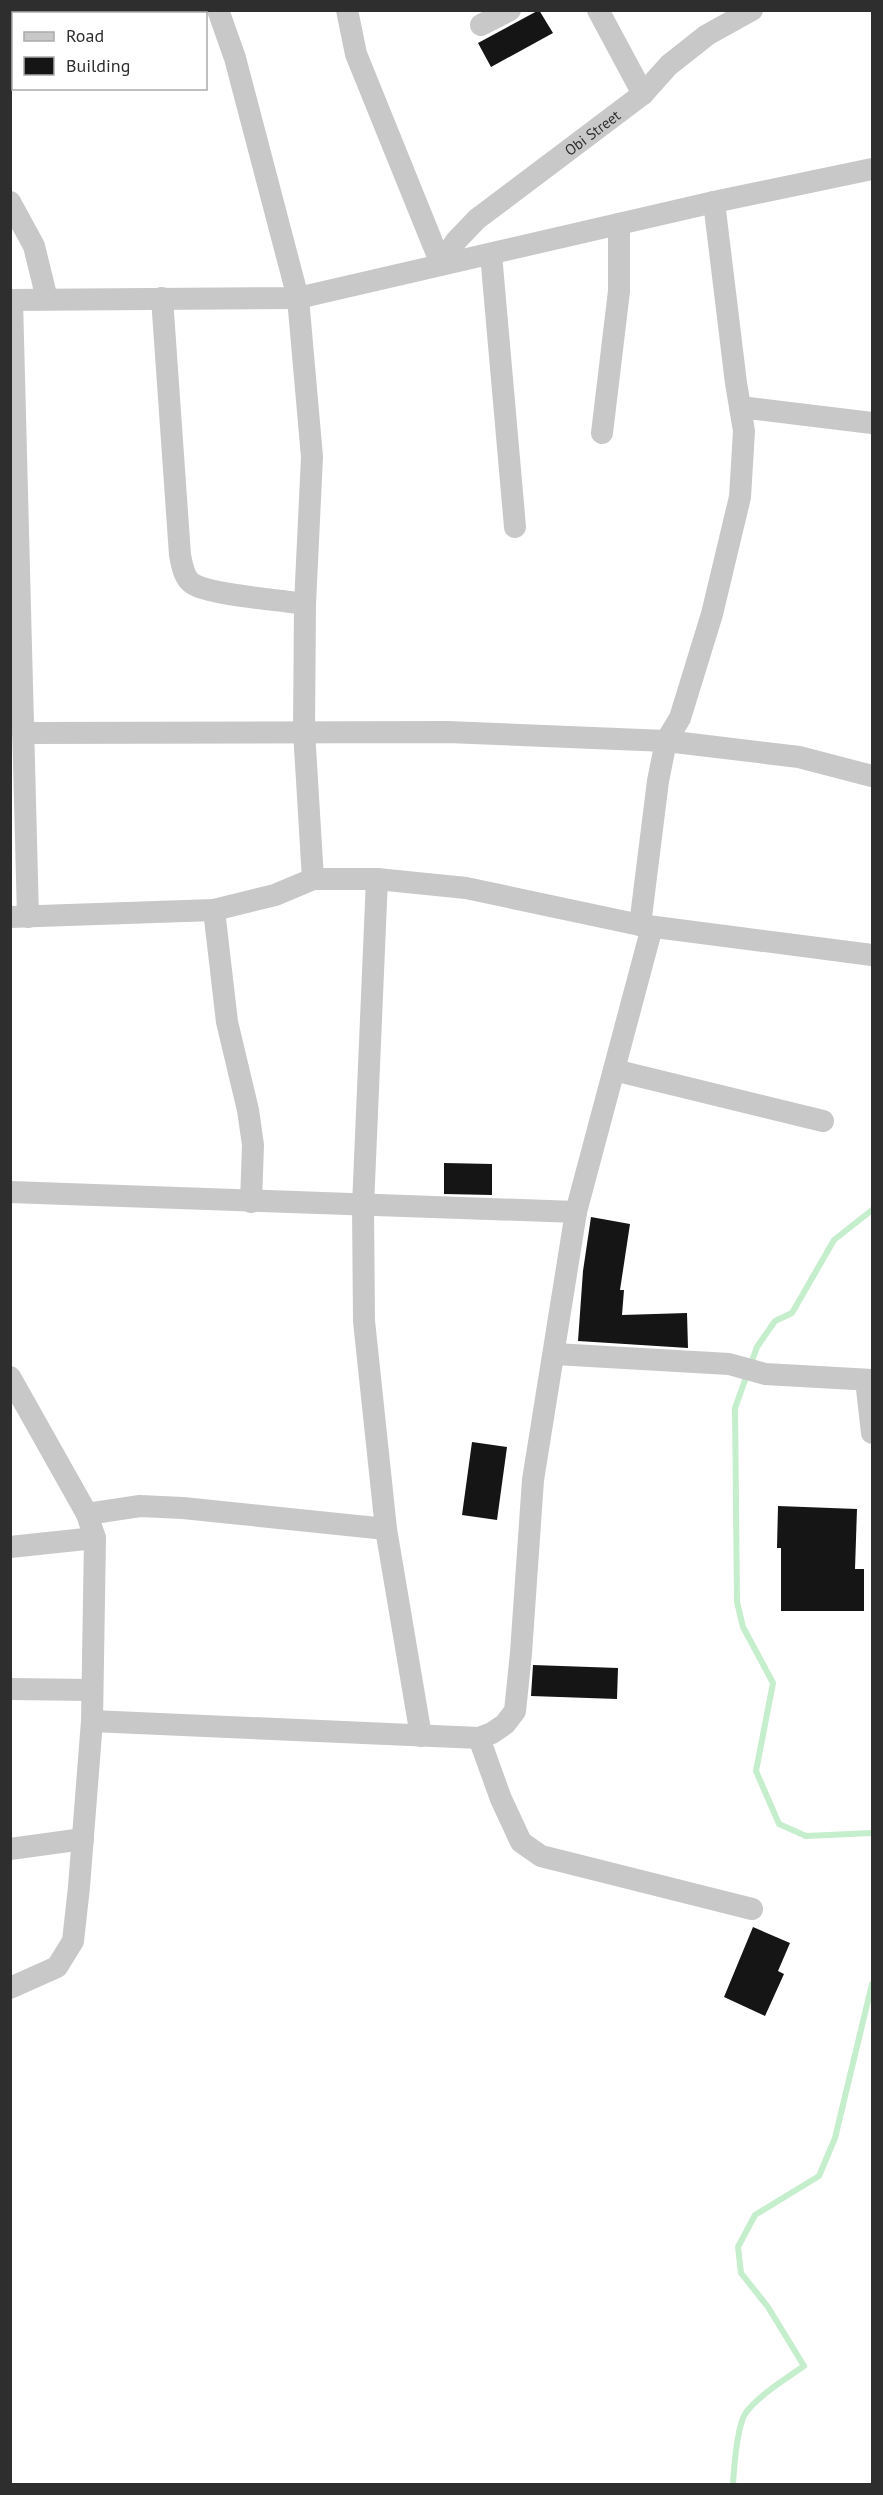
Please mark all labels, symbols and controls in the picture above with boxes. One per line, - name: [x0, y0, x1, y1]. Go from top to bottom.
- legend: [12, 12, 207, 90]
- text: Road: [66, 24, 104, 47]
- text: Building: [66, 54, 130, 77]
- street label: Obi Street: [561, 105, 624, 159]

